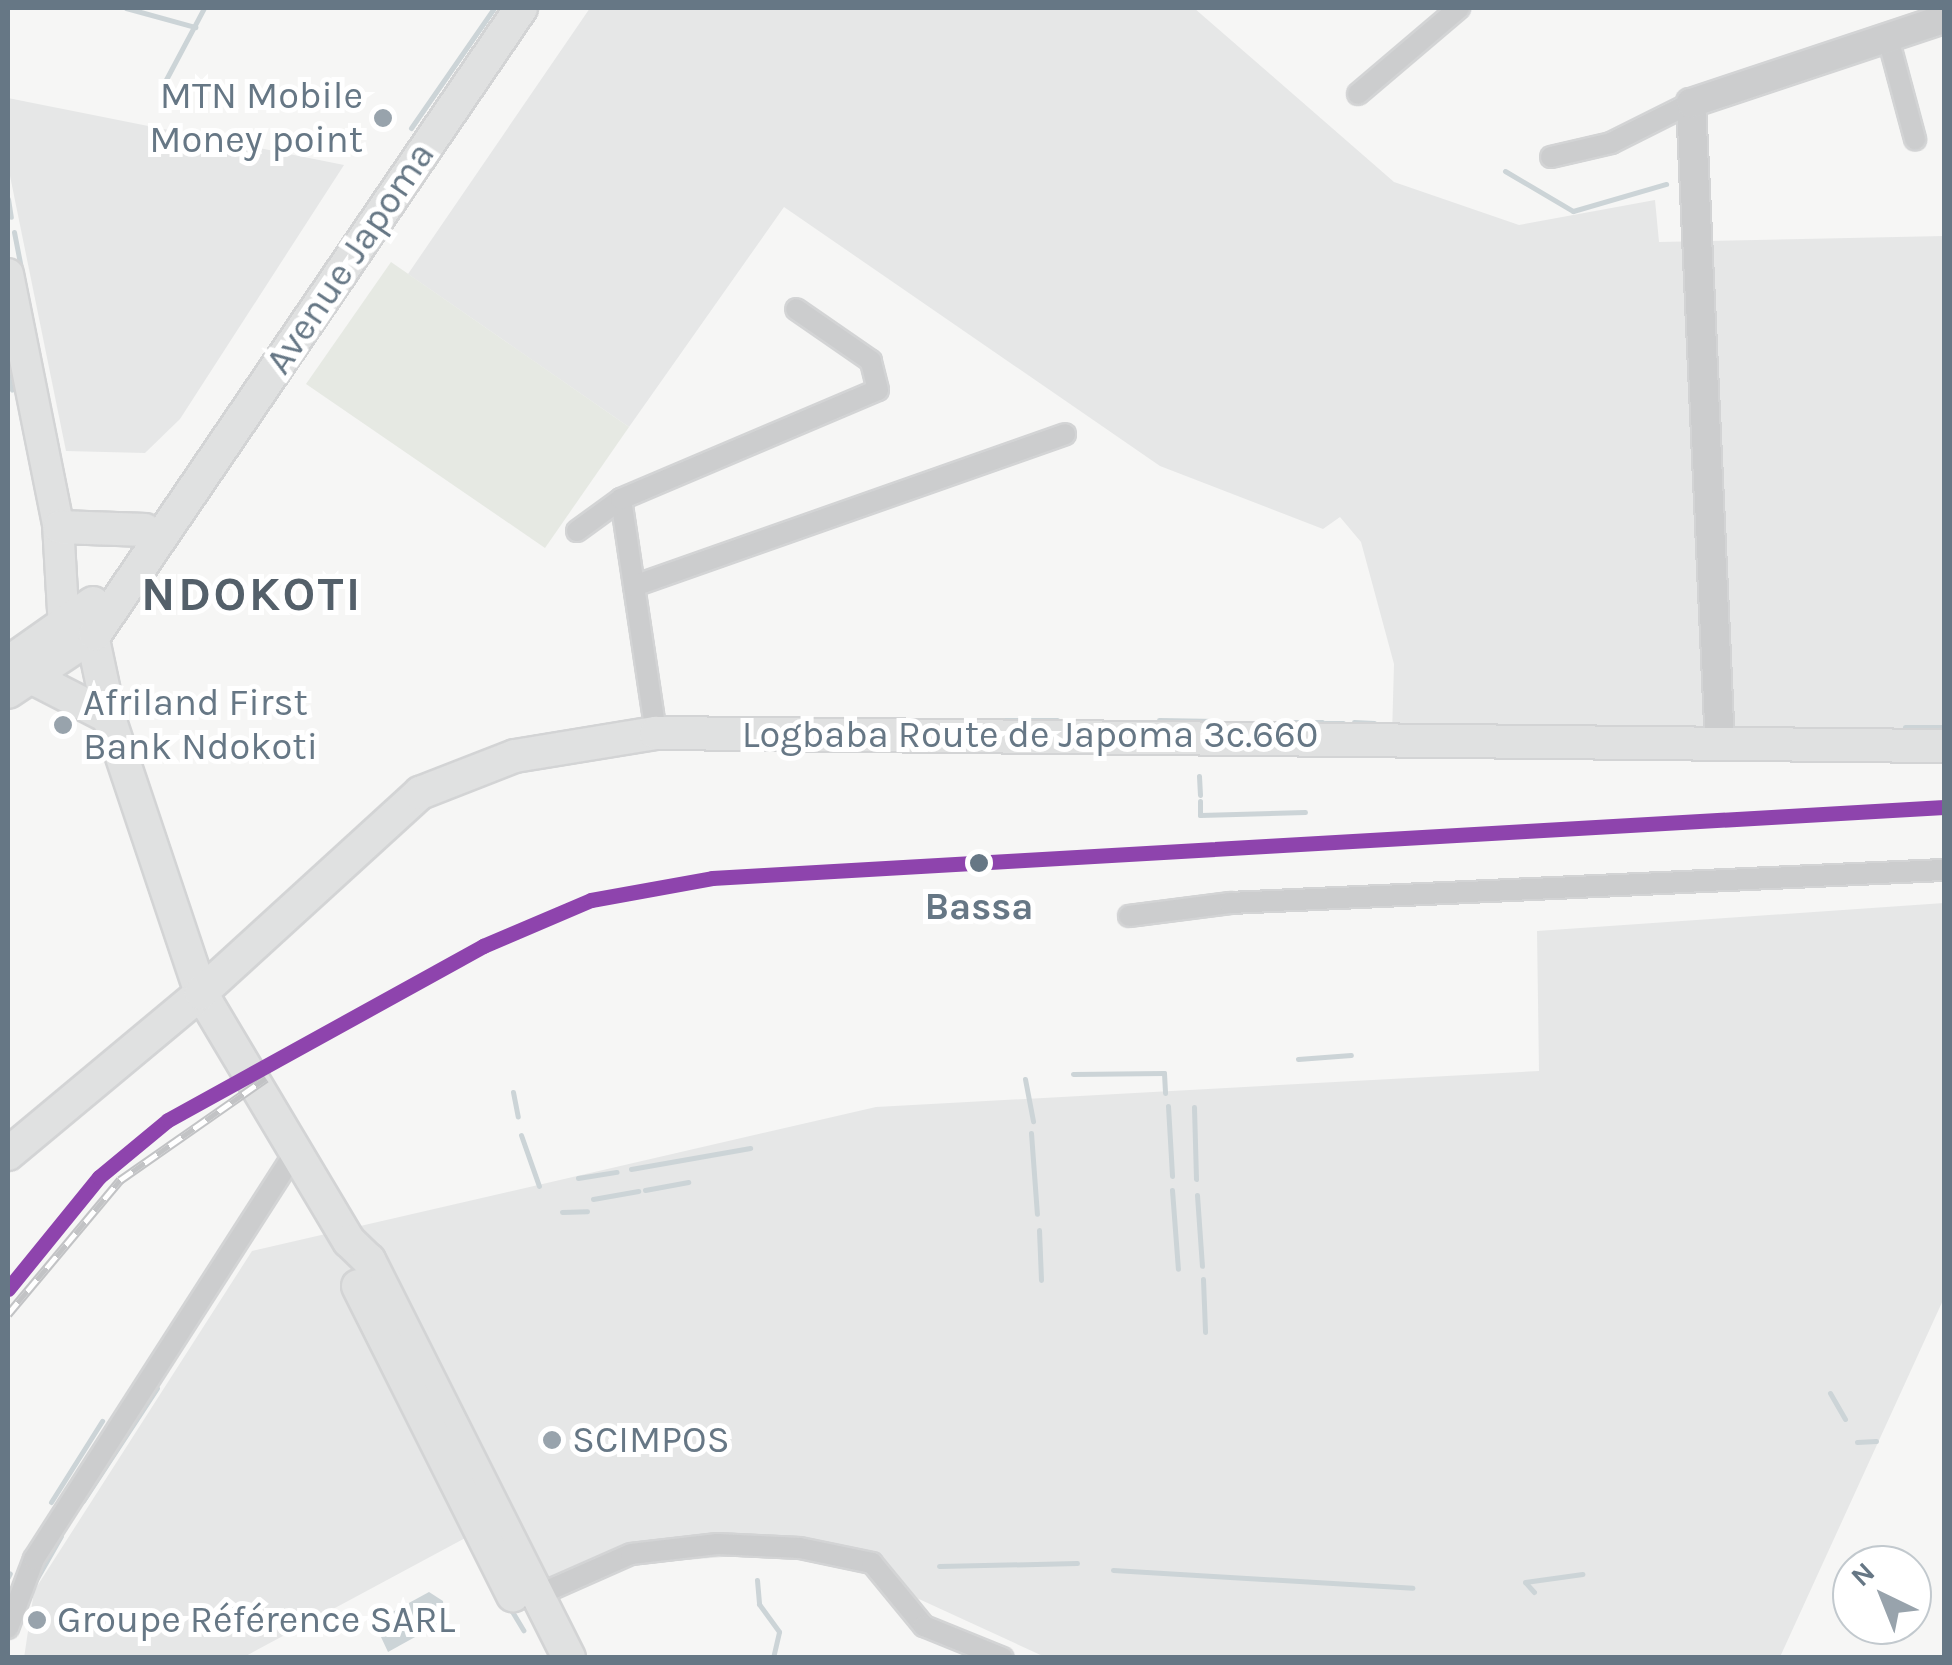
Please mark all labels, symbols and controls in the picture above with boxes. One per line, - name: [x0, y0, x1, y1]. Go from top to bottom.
- place label: MTN Mobile Money point: [149, 73, 363, 162]
- marker: MTN Mobile Money point: [372, 107, 394, 129]
- street label: Avenue Japoma: [256, 133, 444, 383]
- district label: NDOKOTI: [141, 566, 363, 624]
- place label: Afriland First Bank Ndokoti: [83, 680, 318, 769]
- street label: Logbaba Route de Japoma 3c.660: [742, 712, 1318, 758]
- marker: Afriland First Bank Ndokoti: [52, 714, 74, 736]
- marker: Bassa: [963, 847, 995, 879]
- place label: Bassa: [924, 884, 1034, 930]
- place label: SCIMPOS: [572, 1417, 730, 1463]
- marker: SCIMPOS: [541, 1429, 563, 1451]
- north arrow: [1832, 1545, 1932, 1645]
- text: N: [1844, 1555, 1881, 1593]
- place label: Groupe Référence SARL: [57, 1597, 455, 1643]
- marker: Groupe Référence SARL: [26, 1609, 48, 1631]

